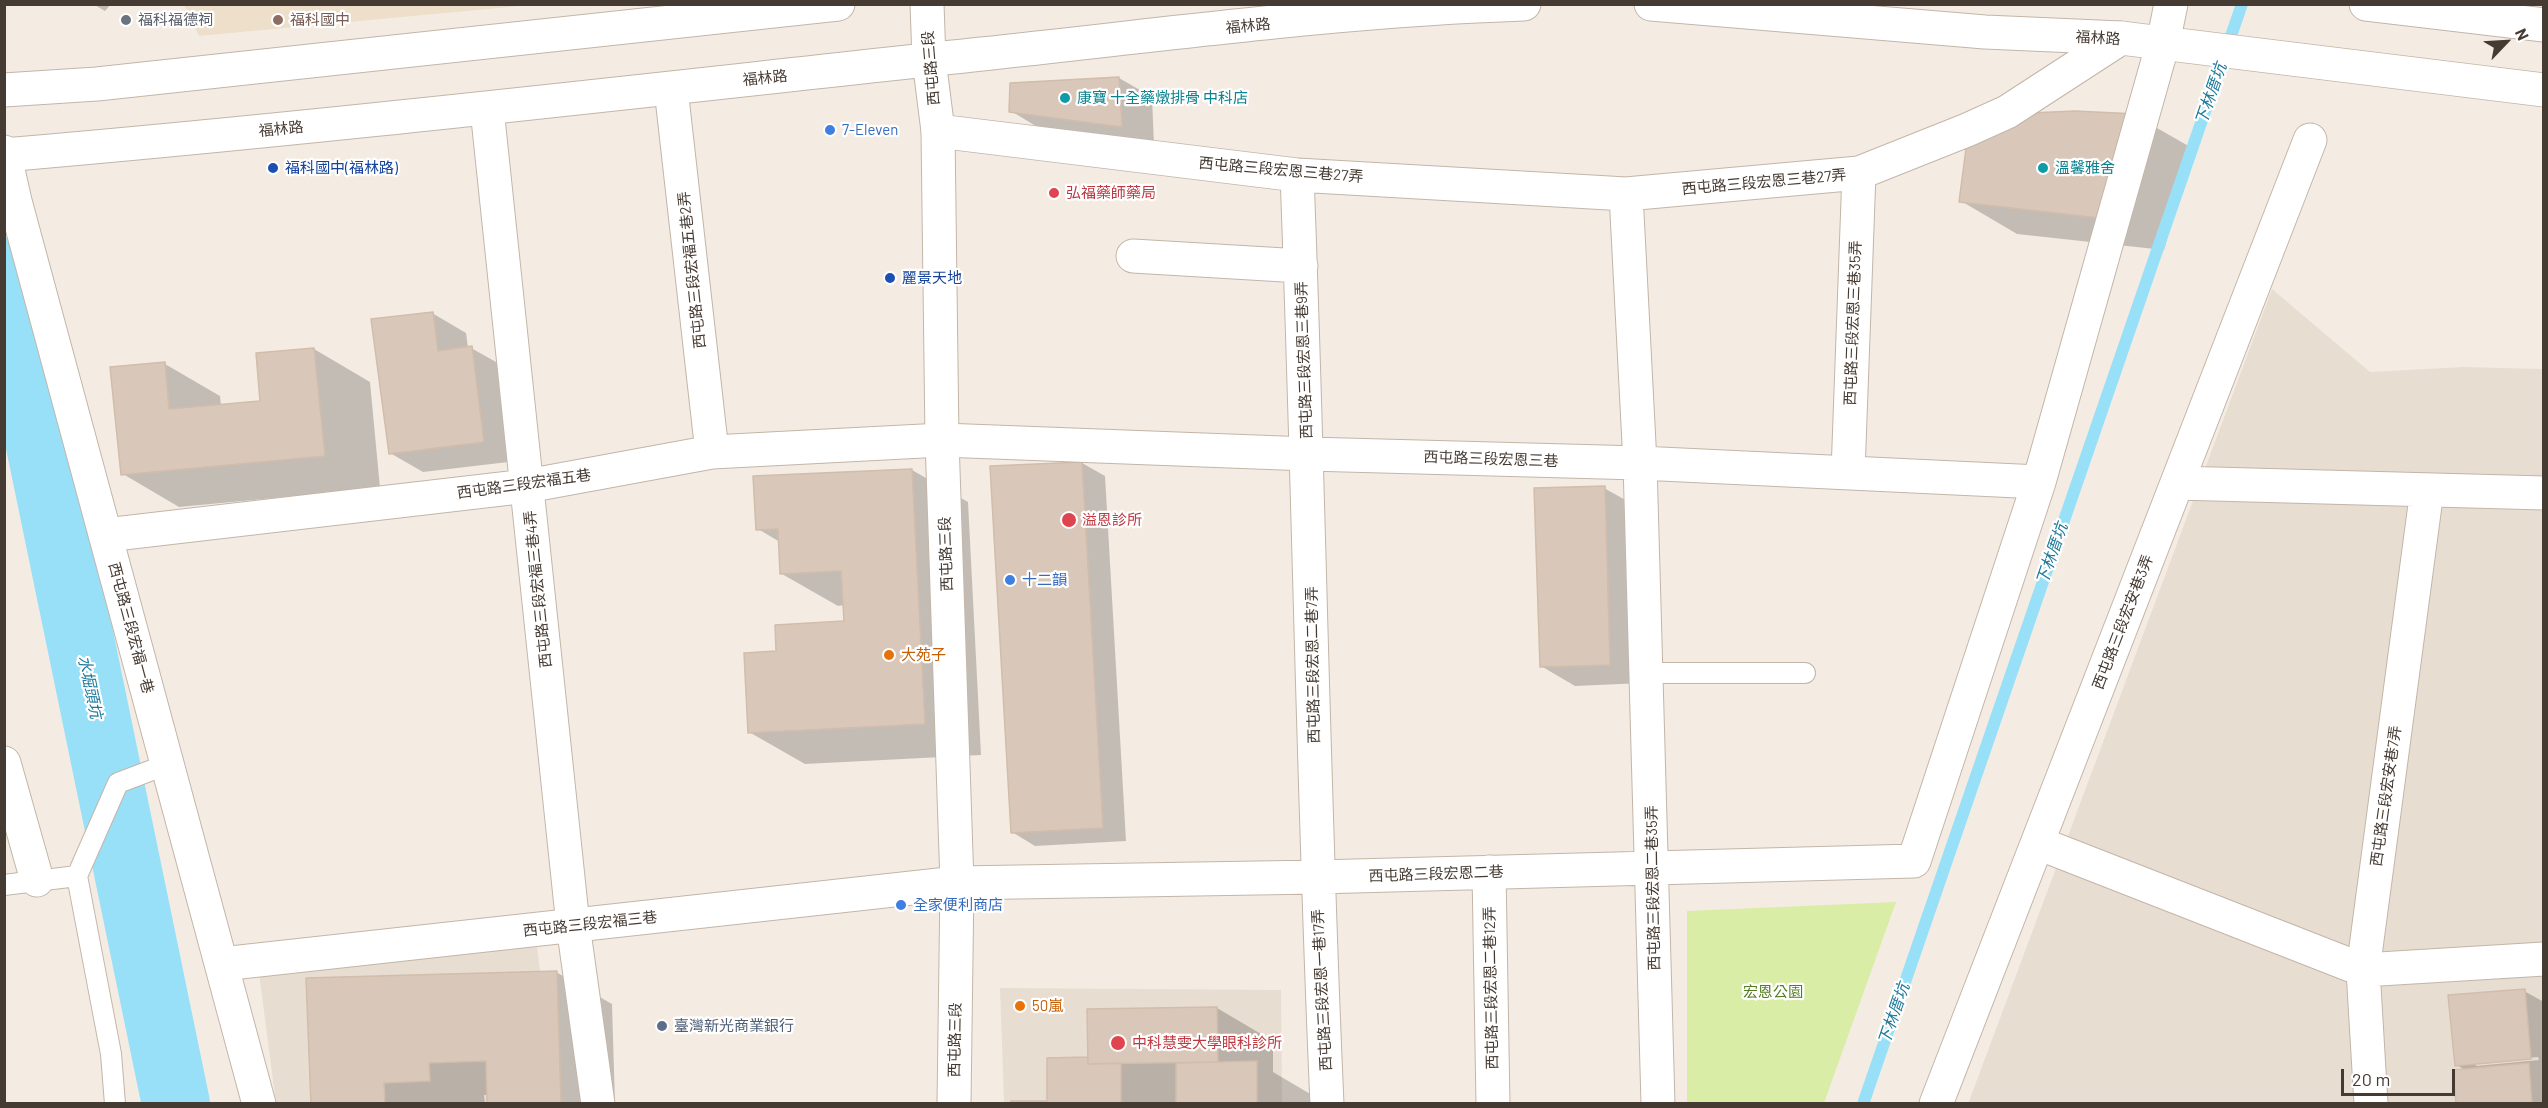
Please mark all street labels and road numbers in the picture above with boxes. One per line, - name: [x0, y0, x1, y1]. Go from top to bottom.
- street label: 福林路: [1225, 15, 1271, 37]
- street label: 福林路: [2075, 28, 2121, 48]
- street label: 西屯路三段: [919, 30, 943, 106]
- street label: 福林路: [742, 67, 788, 89]
- street label: 福林路: [258, 118, 304, 140]
- street label: 西屯路三段宏恩三巷27弄: [1198, 154, 1364, 186]
- street label: 西屯路三段宏恩三巷27弄: [1681, 166, 1847, 198]
- street label: 西屯路三段宏福五巷2弄: [675, 190, 709, 350]
- street label: 西屯路三段宏恩三巷35弄: [1841, 240, 1865, 406]
- street label: 西屯路三段宏恩三巷9弄: [1292, 281, 1316, 439]
- street label: 西屯路三段宏恩三巷: [1423, 448, 1559, 470]
- street label: 西屯路三段宏福五巷: [456, 466, 592, 502]
- street label: 西屯路三段宏福三巷4弄: [521, 509, 555, 669]
- street label: 西屯路三段: [936, 516, 956, 592]
- street label: 西屯路三段宏安巷3弄: [2089, 552, 2157, 692]
- street label: 西屯路三段宏福一巷: [105, 560, 157, 696]
- street label: 西屯路三段宏恩二巷7弄: [1303, 586, 1323, 744]
- street label: 西屯路三段宏安巷7弄: [2367, 724, 2405, 868]
- street label: 西屯路三段宏恩二巷35弄: [1643, 805, 1663, 971]
- street label: 西屯路三段宏恩二巷: [1368, 863, 1504, 885]
- street label: 西屯路三段宏恩二巷12弄: [1481, 906, 1501, 1070]
- street label: 西屯路三段宏福三巷: [522, 908, 658, 940]
- street label: 西屯路三段宏恩一巷17弄: [1309, 908, 1335, 1072]
- street label: 西屯路三段: [945, 1002, 965, 1078]

